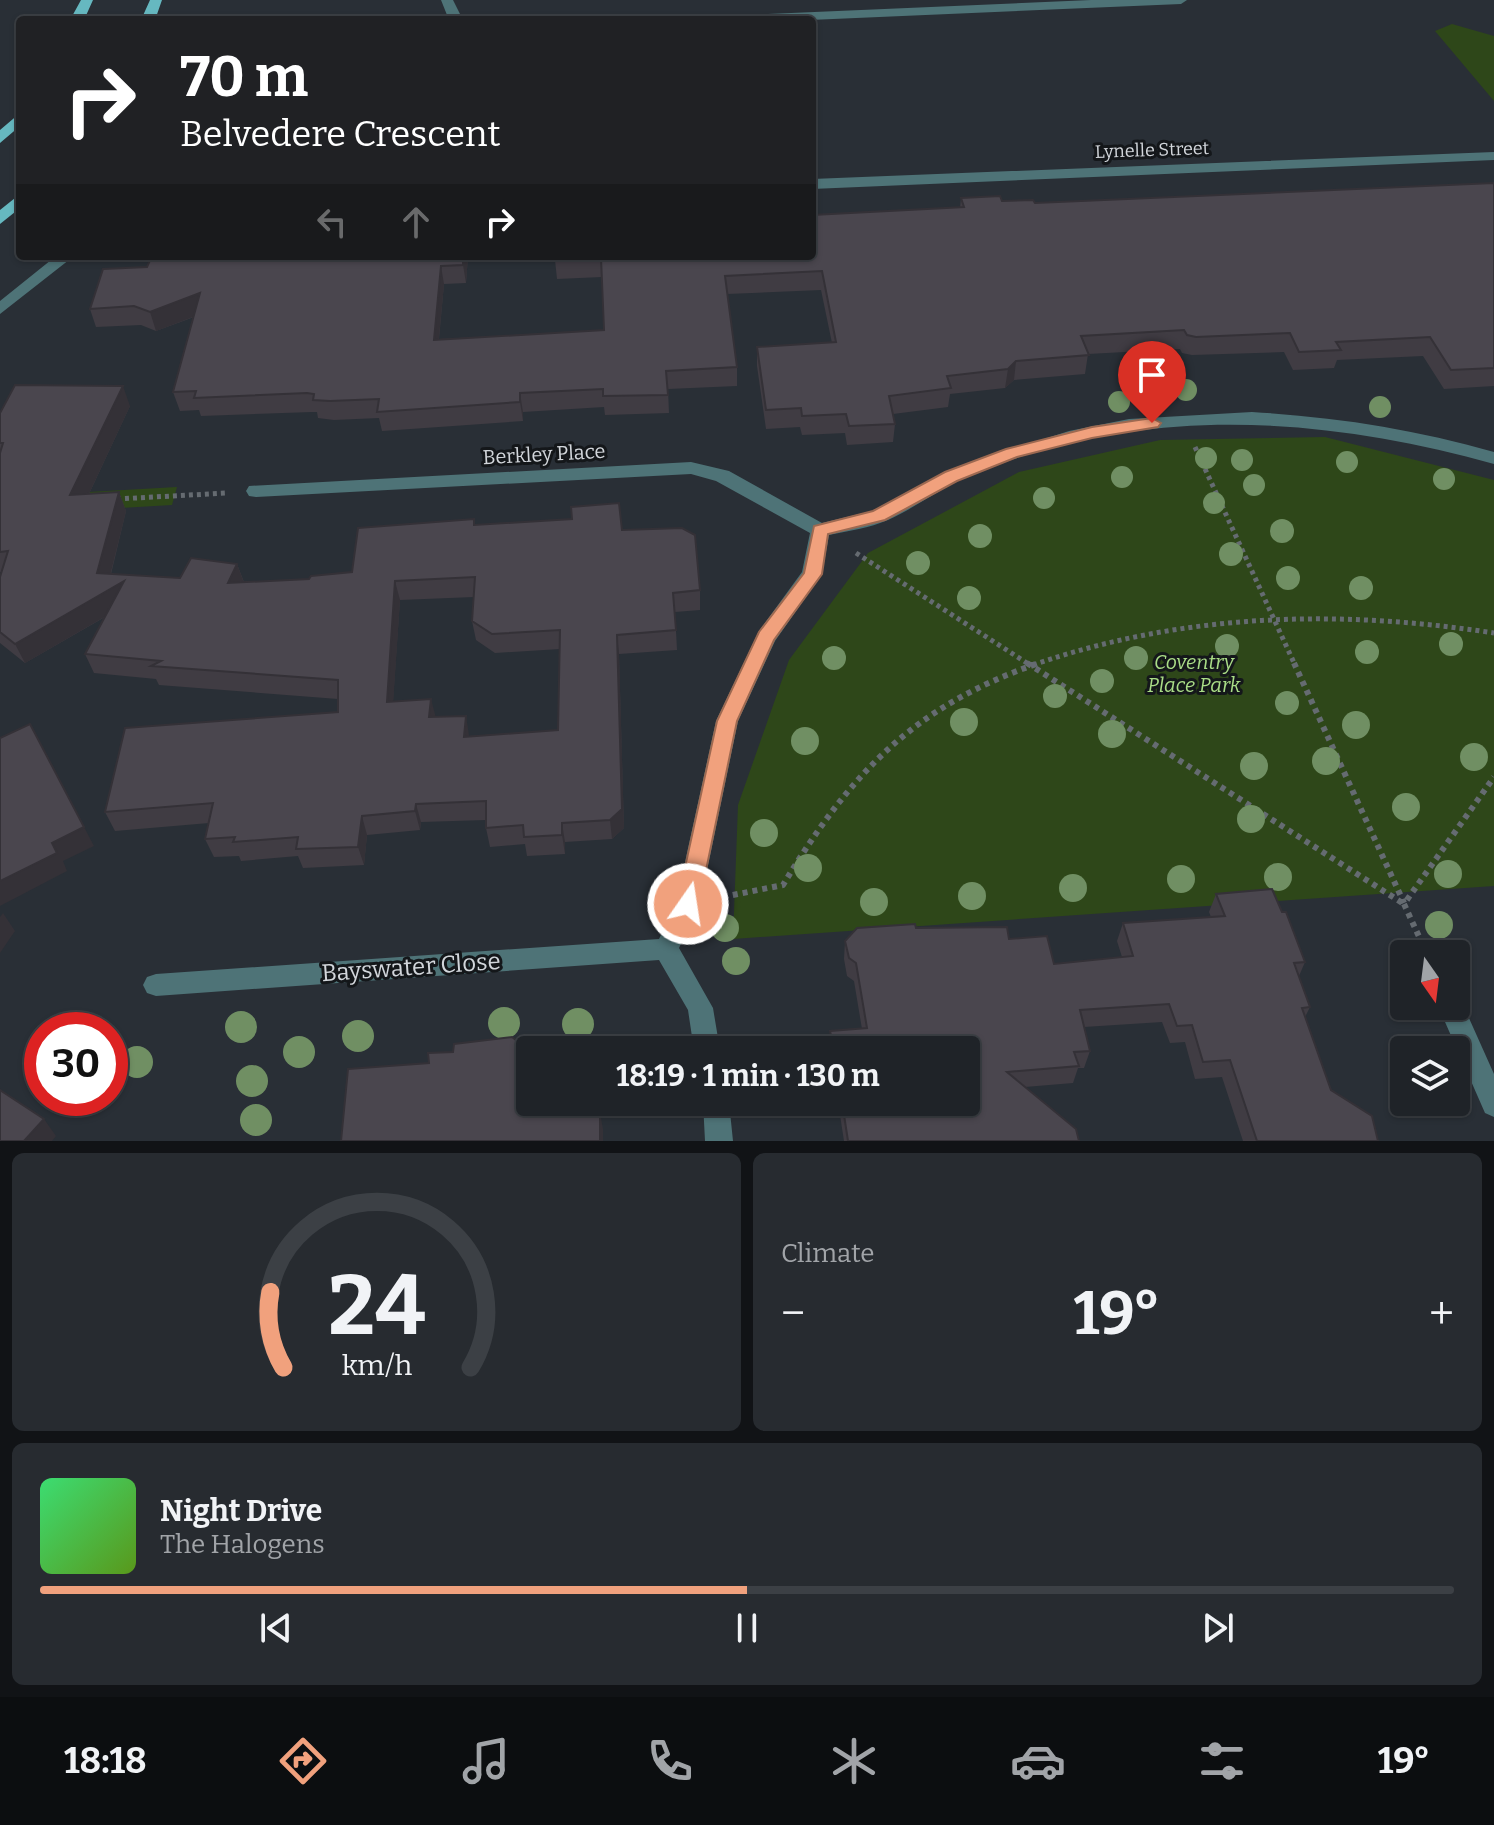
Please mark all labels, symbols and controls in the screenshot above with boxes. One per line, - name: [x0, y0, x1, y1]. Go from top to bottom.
- text: 70 m: [180, 44, 308, 111]
- icon: right: [48, 48, 152, 152]
- text: Belvedere Crescent: [180, 112, 501, 156]
- street label: Lynelle Street: [1094, 137, 1210, 163]
- icon: left: [310, 200, 354, 244]
- icon: ahead: [394, 200, 438, 244]
- icon: right: [478, 200, 522, 244]
- pin: [1118, 341, 1186, 423]
- icon: arrive: [1130, 353, 1174, 397]
- street label: Berkley Place: [482, 439, 606, 469]
- park label: Coventry Place Park: [1147, 650, 1241, 697]
- position arrow: [646, 862, 730, 946]
- north arrow: [1390, 940, 1470, 1020]
- map controls: [1390, 940, 1470, 1116]
- street label: Bayswater Close: [321, 947, 501, 987]
- speed limit sign: 30: [24, 1012, 128, 1116]
- button: layers: [1390, 1036, 1470, 1116]
- text: 18:19 · 1 min · 130 m: [616, 1058, 880, 1094]
- text: Climate: [781, 1238, 875, 1269]
- text: 24: [328, 1256, 425, 1356]
- text: 19°: [1073, 1278, 1161, 1350]
- text: −: [781, 1287, 805, 1340]
- text: +: [1429, 1287, 1454, 1340]
- text: km/h: [341, 1348, 412, 1383]
- text: Night Drive: [160, 1493, 322, 1529]
- text: The Halogens: [160, 1529, 325, 1560]
- icon: previous: [254, 1606, 298, 1650]
- icon: pause: [725, 1606, 769, 1650]
- icon: next: [1196, 1606, 1240, 1650]
- icon: directions: [275, 1733, 331, 1789]
- icon: music: [458, 1733, 514, 1789]
- icon: phone: [642, 1733, 698, 1789]
- icon: climate: [826, 1733, 882, 1789]
- icon: car: [1010, 1733, 1066, 1789]
- icon: filters: [1194, 1733, 1250, 1789]
- text: 18:18: [64, 1739, 147, 1783]
- text: 19°: [1378, 1739, 1430, 1783]

